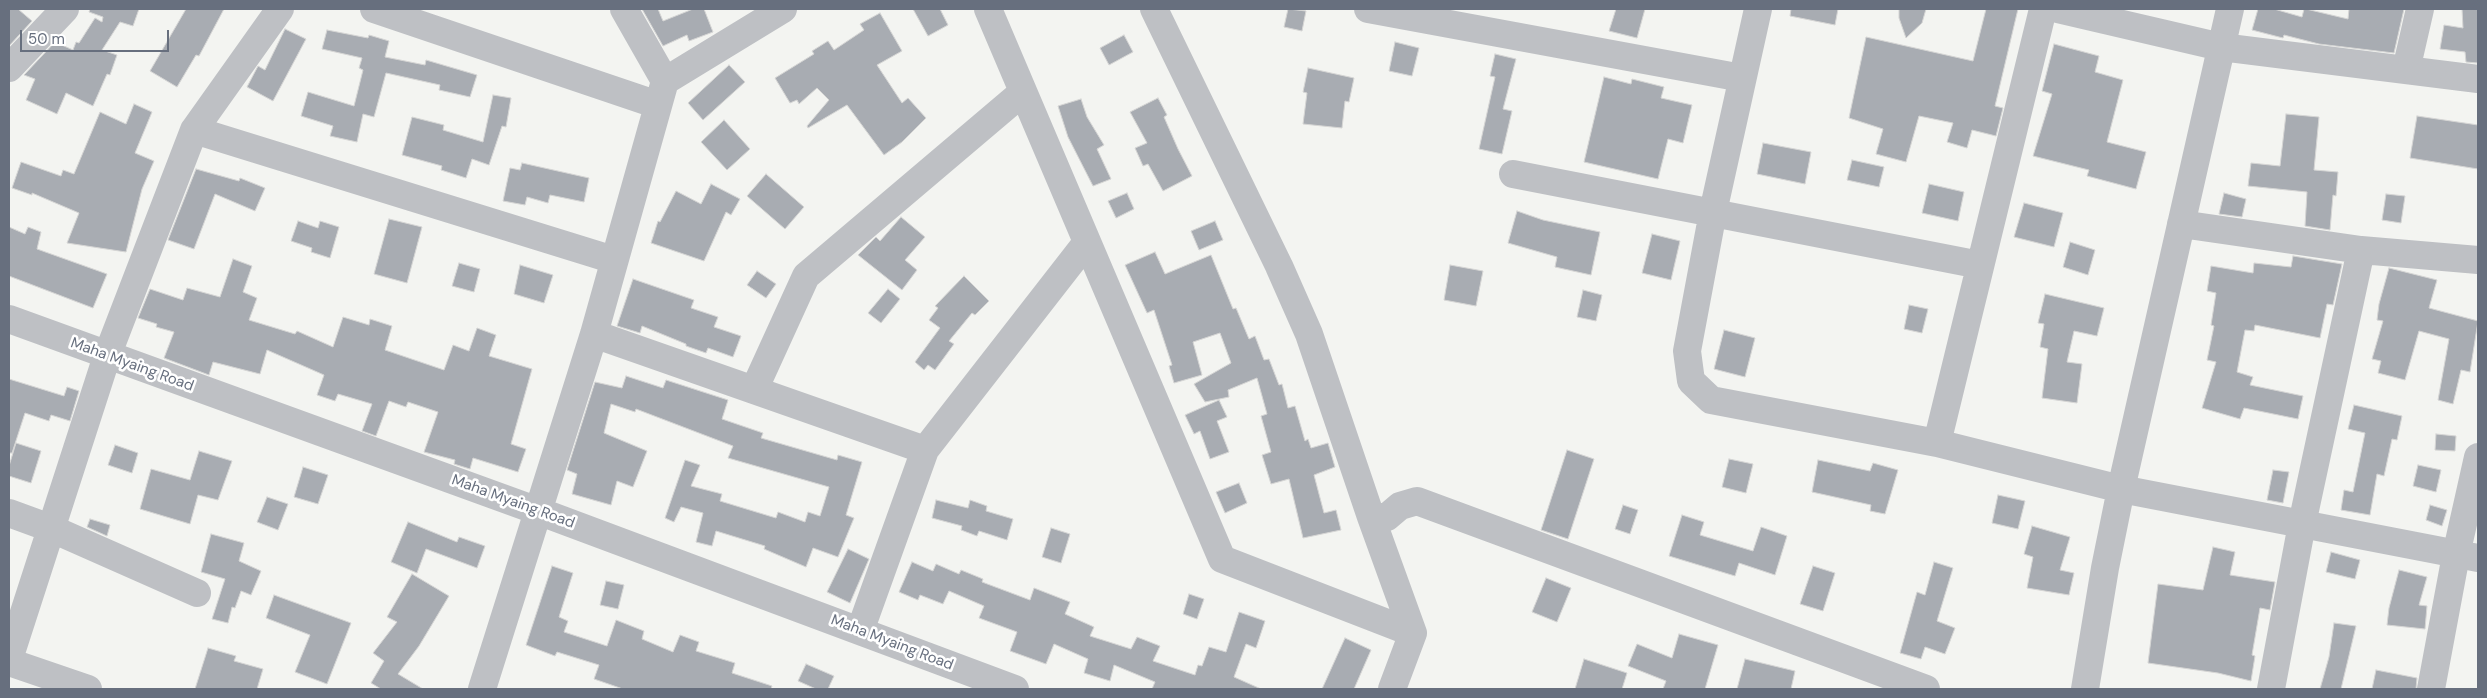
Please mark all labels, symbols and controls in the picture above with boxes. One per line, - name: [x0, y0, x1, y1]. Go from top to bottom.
- scale bar: [22, 20, 171, 52]
- text: 50 m: [28, 29, 65, 49]
- street label: Maha Myaing Road: [68, 334, 196, 396]
- street label: Maha Myaing Road: [449, 471, 577, 533]
- street label: Maha Myaing Road: [828, 611, 956, 675]

